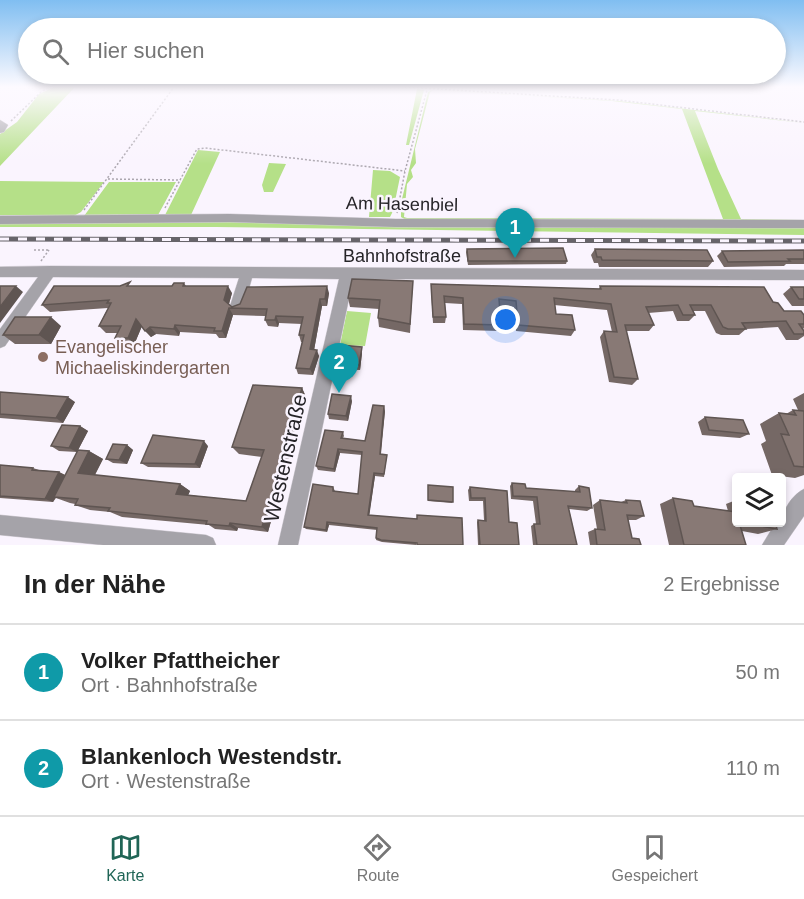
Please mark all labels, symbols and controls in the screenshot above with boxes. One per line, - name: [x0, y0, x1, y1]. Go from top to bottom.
- search box: [18, 18, 786, 84]
- icon: search: [39, 35, 72, 68]
- text: Hier suchen: [87, 38, 204, 63]
- street label: Am Hasenbiel: [346, 193, 458, 215]
- pin: 1: [496, 208, 534, 258]
- street label: Bahnhofstraße: [343, 246, 461, 266]
- your location: [491, 305, 520, 334]
- place label: Evangelischer Michaeliskindergarten: [55, 337, 230, 378]
- pin: 2: [320, 344, 358, 393]
- marker: Evangelischer Michaeliskindergarten: [36, 350, 50, 364]
- street label: Westenstraße: [259, 392, 311, 524]
- map controls: [732, 473, 786, 527]
- button: layers: [732, 473, 786, 527]
- text: In der Nähe: [24, 569, 166, 599]
- text: 2 Ergebnisse: [663, 573, 780, 595]
- text: Volker Pfattheicher: [81, 648, 280, 673]
- text: 1: [38, 661, 49, 683]
- text: 50 m: [736, 661, 780, 683]
- text: Ort · Bahnhofstraße: [81, 674, 258, 696]
- text: Blankenloch Westendstr.: [81, 744, 342, 769]
- text: 2: [38, 757, 49, 779]
- text: 110 m: [726, 757, 780, 779]
- text: Ort · Westenstraße: [81, 770, 251, 792]
- tab: Karte: [106, 831, 144, 885]
- tab: Route: [357, 831, 399, 885]
- tab: Gespeichert: [612, 831, 698, 885]

